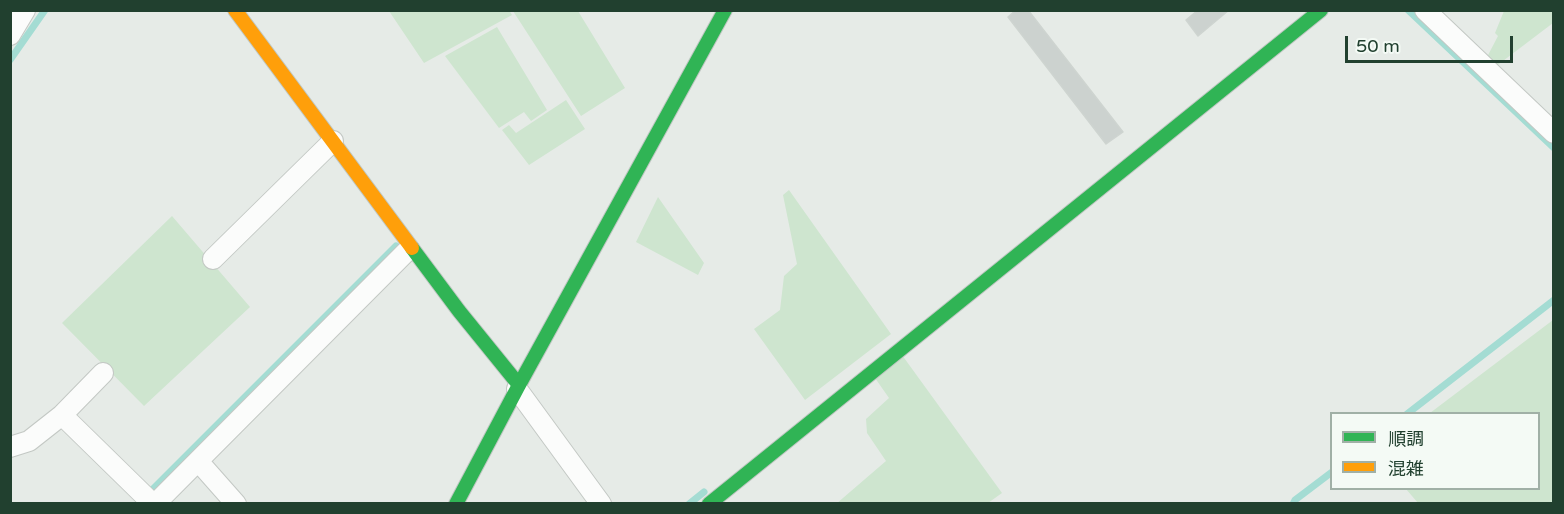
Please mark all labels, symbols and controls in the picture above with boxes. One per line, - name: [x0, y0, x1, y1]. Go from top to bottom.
- scale bar: [1348, 24, 1516, 62]
- text: 50 m: [1356, 35, 1400, 57]
- legend: [1330, 412, 1540, 490]
- text: 順調: [1388, 428, 1424, 450]
- text: 混雑: [1388, 458, 1424, 480]

